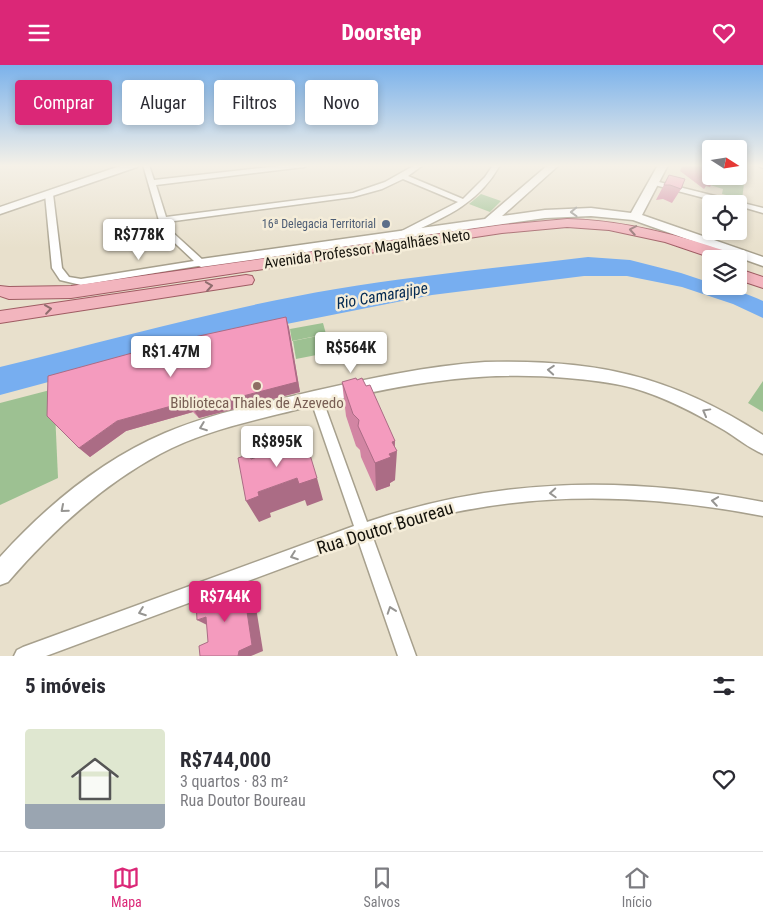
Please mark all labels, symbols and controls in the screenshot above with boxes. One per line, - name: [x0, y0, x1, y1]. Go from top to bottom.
- icon: menu: [25, 19, 53, 47]
- icon: heart: [710, 19, 738, 47]
- text: Doorstep: [342, 20, 421, 45]
- chip: Comprar: [15, 80, 112, 125]
- chip: Alugar: [122, 80, 204, 125]
- chip: Filtros: [214, 80, 295, 125]
- chip: Novo: [305, 80, 378, 125]
- north arrow: [702, 140, 748, 185]
- map controls: [702, 140, 747, 295]
- button: locate: [702, 195, 747, 240]
- one-way arrow: [570, 207, 578, 217]
- place label: 16ª Delegacia Territorial: [262, 217, 376, 231]
- marker: 16ª Delegacia Territorial: [380, 218, 392, 230]
- pin: R$778K: [98, 219, 180, 261]
- text: R$778K: [114, 225, 164, 244]
- one-way arrow: [629, 225, 638, 235]
- street label: Avenida Professor Magalhães Neto: [263, 226, 471, 272]
- button: layers: [702, 250, 747, 295]
- water label: Rio Camarajipe: [335, 278, 429, 313]
- one-way arrow: [205, 281, 213, 291]
- one-way arrow: [44, 305, 53, 315]
- pin: R$564K: [310, 331, 392, 374]
- pin: R$1.47M: [125, 335, 217, 378]
- text: R$564K: [326, 338, 376, 357]
- text: R$1.47M: [142, 342, 200, 361]
- one-way arrow: [547, 364, 555, 375]
- marker: Biblioteca Thales de Azevedo: [251, 380, 263, 392]
- place label: Biblioteca Thales de Azevedo: [170, 394, 344, 412]
- one-way arrow: [703, 409, 712, 419]
- one-way arrow: [199, 420, 208, 431]
- pin: R$895K: [236, 425, 318, 468]
- text: R$895K: [252, 432, 302, 451]
- one-way arrow: [549, 487, 557, 498]
- street label: Rua Doutor Boureau: [314, 497, 456, 558]
- one-way arrow: [711, 497, 719, 507]
- one-way arrow: [61, 503, 70, 512]
- one-way arrow: [291, 550, 299, 560]
- pin: R$744K: [184, 581, 266, 623]
- text: R$744K: [200, 587, 250, 606]
- one-way arrow: [138, 606, 146, 616]
- one-way arrow: [387, 606, 397, 615]
- icon: filters: [710, 672, 738, 700]
- text: 5 imóveis: [25, 674, 106, 698]
- text: R$744,000: [180, 748, 271, 772]
- icon: home: [65, 749, 125, 809]
- icon: heart: [710, 765, 738, 793]
- text: 3 quartos · 83 m²: [180, 772, 288, 791]
- text: Rua Doutor Boureau: [180, 791, 306, 810]
- tab: Mapa: [111, 864, 142, 910]
- tab: Salvos: [364, 864, 400, 910]
- tab: Início: [622, 864, 652, 910]

